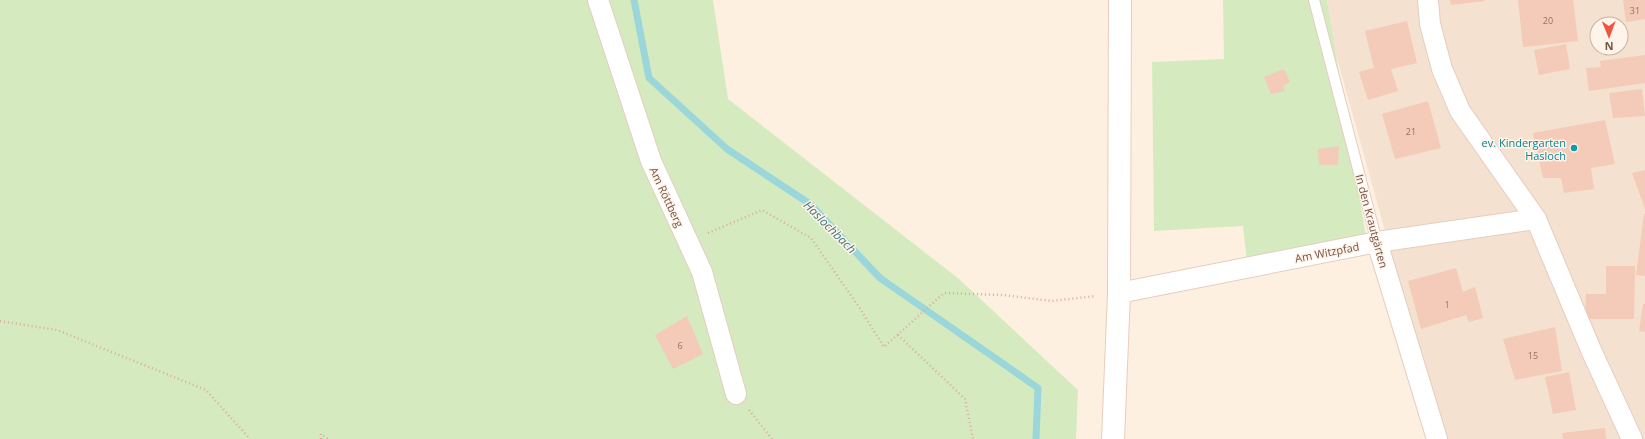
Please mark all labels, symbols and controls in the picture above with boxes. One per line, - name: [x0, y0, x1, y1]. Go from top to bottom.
- house number: 31: [1630, 4, 1640, 17]
- house number: 20: [1543, 14, 1553, 27]
- north arrow: [1589, 16, 1629, 56]
- text: N: [1605, 39, 1614, 54]
- house number: 21: [1406, 125, 1416, 138]
- place label: ev. Kindergarten Hasloch: [1481, 135, 1566, 163]
- marker: ev. Kindergarten Hasloch: [1569, 143, 1579, 153]
- street label: Am Röttberg: [647, 165, 687, 229]
- street label: In den Krautgärten: [1352, 172, 1392, 270]
- water label: Haslochbach: [800, 197, 860, 257]
- street label: Am Witzpfad: [1294, 238, 1360, 266]
- house number: 1: [1444, 298, 1450, 311]
- house number: 6: [677, 339, 683, 352]
- house number: 15: [1528, 349, 1538, 362]

